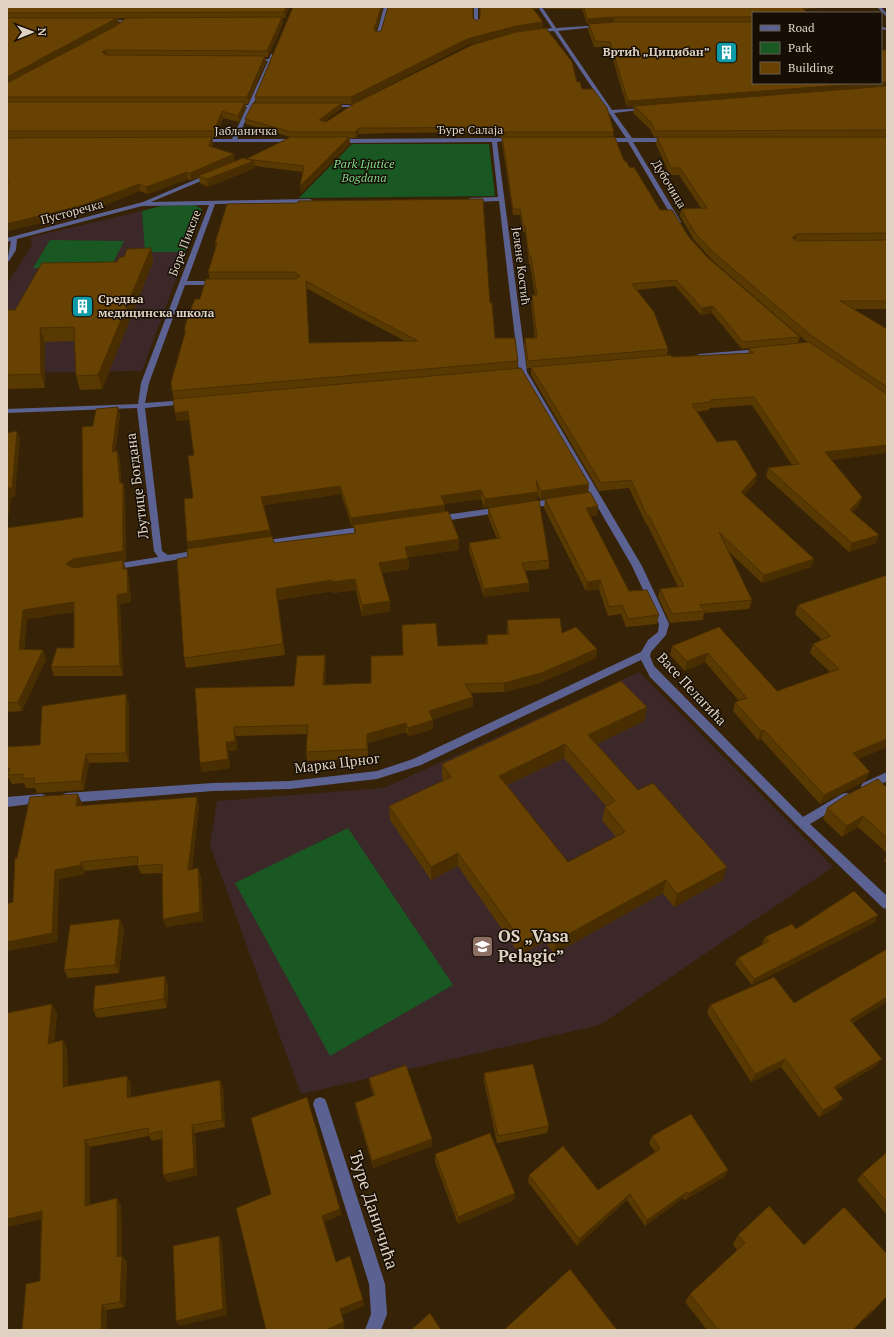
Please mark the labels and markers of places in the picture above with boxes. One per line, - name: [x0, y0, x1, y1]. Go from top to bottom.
- building icon: Вртић „Цицибан”: [713, 39, 739, 65]
- place label: Вртић „Цицибан”: [603, 44, 710, 59]
- place label: Средња медицинска школа: [98, 291, 215, 320]
- building icon: Средња медицинска школа: [70, 293, 96, 319]
- place label: OS „Vasa Pelagic”: [498, 924, 570, 967]
- school or university icon: OS „Vasa Pelagic”: [469, 933, 495, 959]

